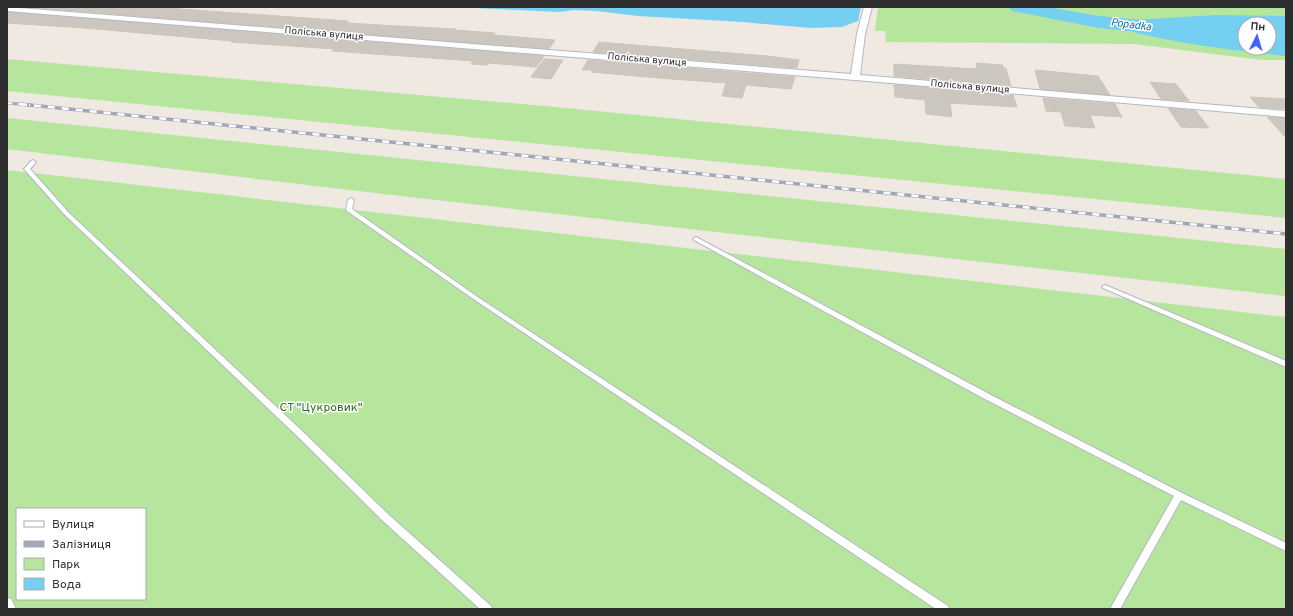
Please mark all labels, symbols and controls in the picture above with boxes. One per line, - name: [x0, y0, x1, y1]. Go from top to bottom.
- water label: Popadka: [1110, 16, 1152, 34]
- north arrow: [1237, 16, 1277, 56]
- text: Пн: [1250, 19, 1266, 35]
- street label: Поліська вулиця: [284, 24, 364, 44]
- street label: Поліська вулиця: [607, 50, 687, 70]
- street label: Поліська вулиця: [930, 77, 1010, 97]
- park label: СТ "Цукровик": [279, 400, 363, 416]
- legend: [16, 508, 146, 600]
- text: Вулиця: [52, 517, 94, 533]
- text: Залізниця: [52, 537, 111, 553]
- text: Парк: [52, 557, 80, 573]
- text: Вода: [52, 577, 81, 593]

